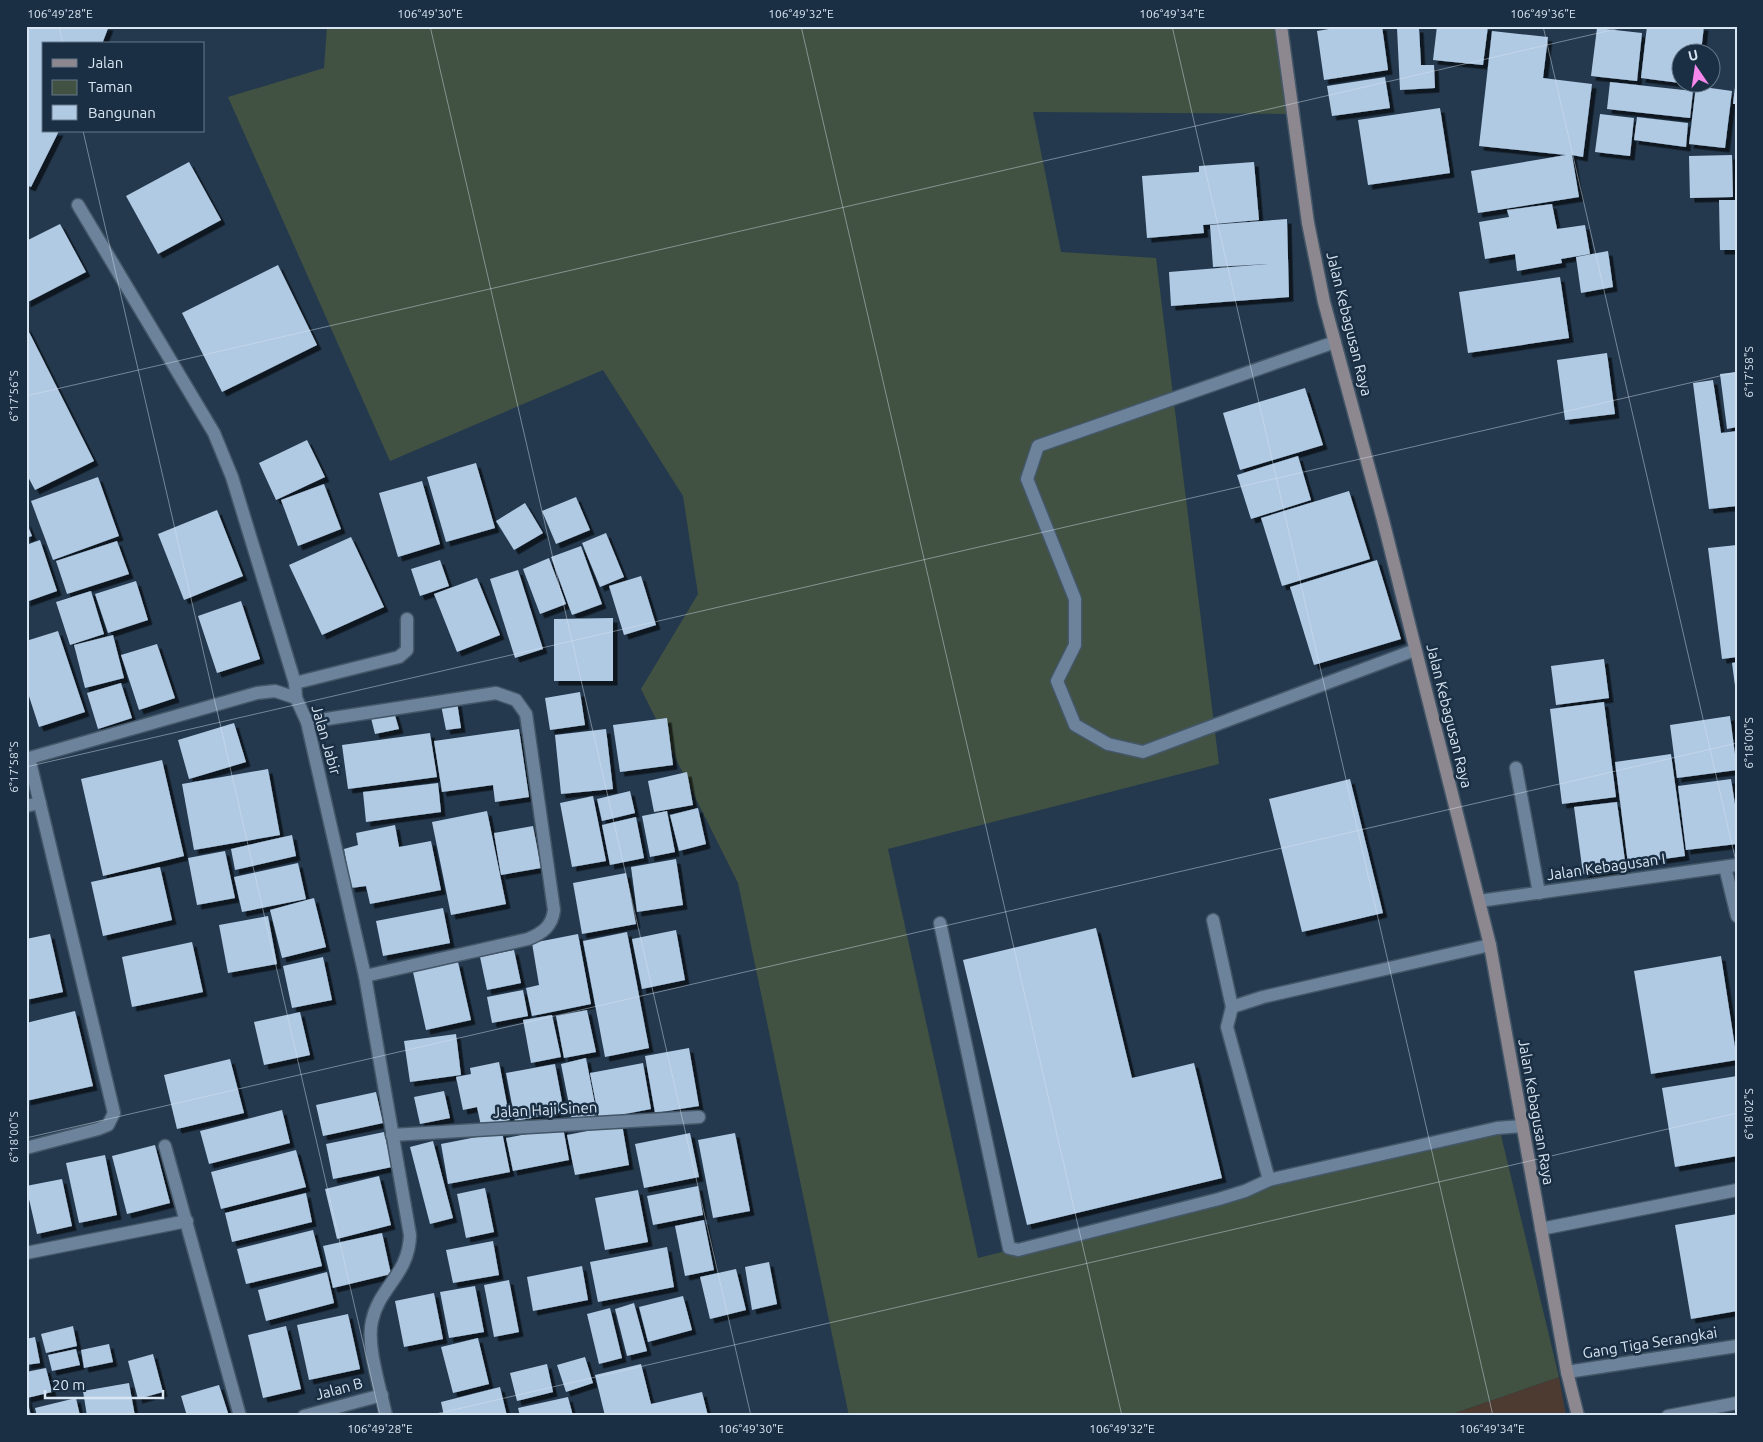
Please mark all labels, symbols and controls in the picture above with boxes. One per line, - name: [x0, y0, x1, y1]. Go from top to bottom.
- text: 106°49'28"E: [27, 7, 93, 20]
- text: 106°49'30"E: [397, 7, 463, 20]
- text: 106°49'32"E: [768, 7, 834, 20]
- text: 106°49'34"E: [1139, 7, 1205, 20]
- text: 106°49'36"E: [1510, 7, 1576, 20]
- legend: [42, 42, 205, 132]
- north arrow: [1670, 42, 1720, 92]
- text: U: [1686, 46, 1700, 64]
- text: Jalan: [88, 54, 123, 71]
- text: Taman: [88, 78, 133, 95]
- text: Bangunan: [88, 104, 156, 121]
- street label: Jalan Kebagusan Raya: [1323, 250, 1376, 398]
- text: 6°17'58"S: [1742, 346, 1755, 398]
- text: 6°17'56"S: [7, 370, 20, 422]
- street label: Jalan Kebagusan Raya: [1423, 642, 1476, 790]
- street label: Jalan Jabir: [308, 703, 345, 777]
- text: 6°18'00"S: [1742, 717, 1755, 769]
- text: 6°17'58"S: [7, 741, 20, 793]
- street label: Jalan Kebagusan I: [1545, 850, 1666, 883]
- street label: Jalan Kebagusan Raya: [1515, 1038, 1558, 1186]
- text: 6°18'02"S: [1742, 1088, 1755, 1140]
- street label: Jalan Haji Sinen: [492, 1098, 598, 1121]
- text: 6°18'00"S: [7, 1111, 20, 1163]
- street label: Gang Tiga Serangkai: [1581, 1323, 1718, 1362]
- scale bar: [45, 1367, 162, 1399]
- street label: Jalan B: [313, 1374, 364, 1403]
- text: 20 m: [52, 1376, 85, 1393]
- text: 106°49'28"E: [347, 1422, 413, 1435]
- text: 106°49'30"E: [718, 1422, 784, 1435]
- text: 106°49'32"E: [1089, 1422, 1155, 1435]
- text: 106°49'34"E: [1459, 1422, 1525, 1435]

